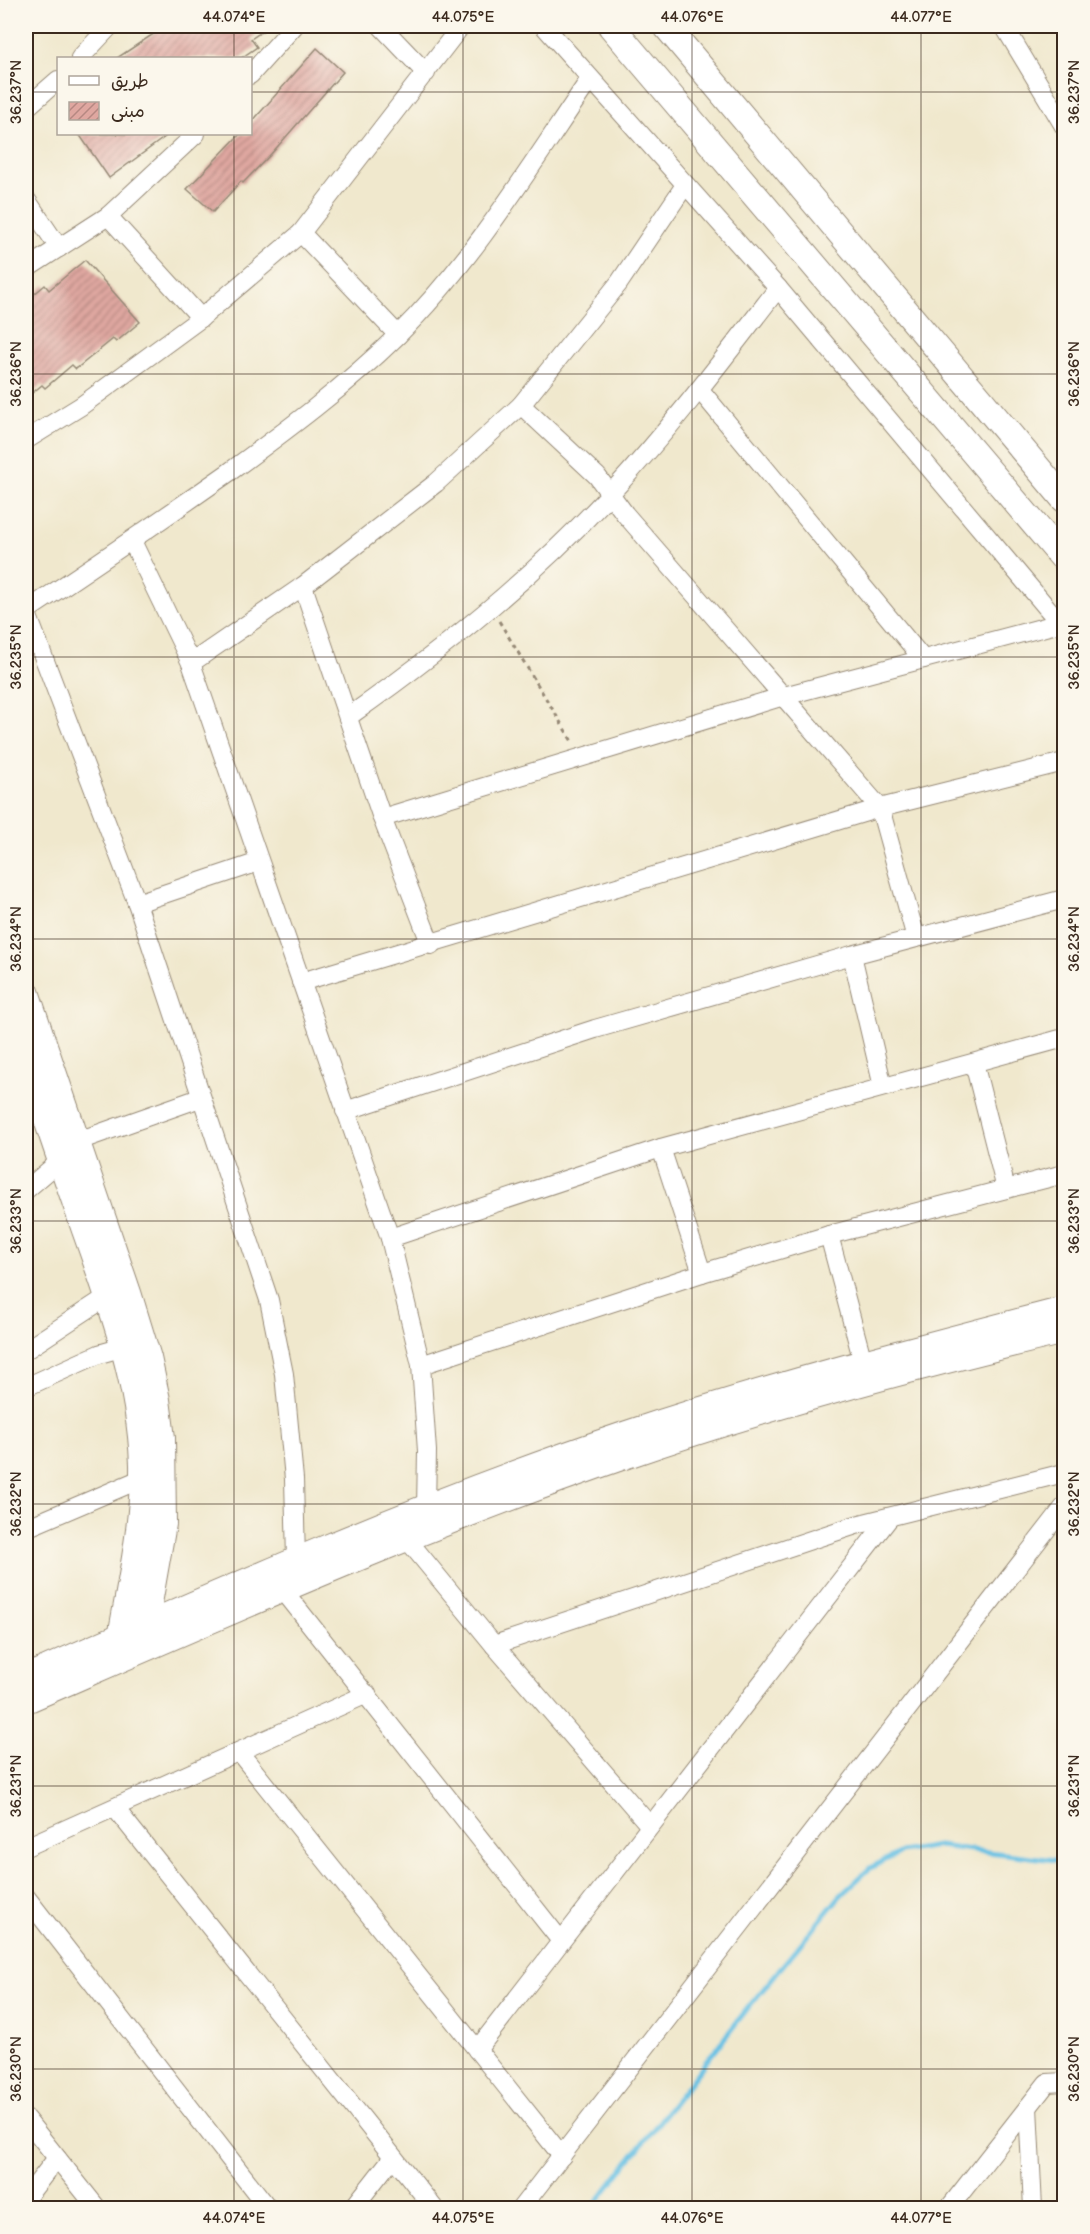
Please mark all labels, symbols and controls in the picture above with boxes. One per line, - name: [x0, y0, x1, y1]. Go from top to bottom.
- text: 44.074°E: [203, 8, 265, 27]
- text: 44.075°E: [432, 8, 494, 27]
- text: 44.076°E: [660, 8, 724, 27]
- text: 44.077°E: [890, 8, 952, 27]
- legend: [57, 57, 252, 135]
- text: 36.237°N: [7, 60, 26, 124]
- text: 36.237°N: [1065, 60, 1084, 124]
- text: طريق: [111, 71, 149, 92]
- text: مبنى: [111, 101, 145, 122]
- text: 36.236°N: [7, 341, 26, 407]
- text: 36.236°N: [1065, 341, 1084, 407]
- text: 36.235°N: [7, 624, 26, 690]
- text: 36.235°N: [1065, 624, 1084, 690]
- text: 36.234°N: [7, 906, 26, 972]
- text: 36.234°N: [1065, 906, 1084, 972]
- text: 36.233°N: [7, 1188, 26, 1254]
- text: 36.233°N: [1065, 1188, 1084, 1254]
- text: 36.232°N: [7, 1471, 26, 1537]
- text: 36.232°N: [1065, 1471, 1084, 1537]
- text: 36.231°N: [7, 1754, 26, 1818]
- text: 36.231°N: [1065, 1754, 1084, 1818]
- text: 36.230°N: [7, 2036, 26, 2102]
- text: 36.230°N: [1065, 2036, 1084, 2102]
- text: 44.074°E: [203, 2209, 265, 2228]
- text: 44.075°E: [432, 2209, 494, 2228]
- text: 44.076°E: [660, 2209, 724, 2228]
- text: 44.077°E: [890, 2209, 952, 2228]

